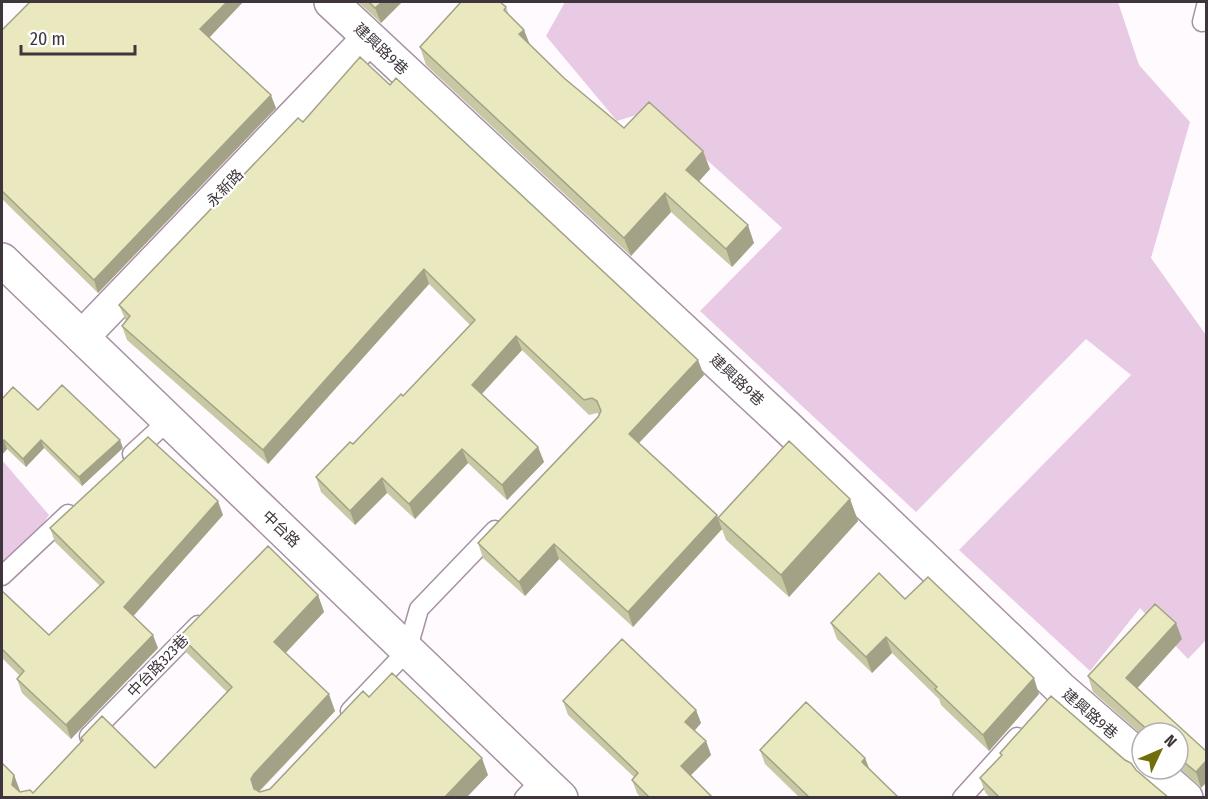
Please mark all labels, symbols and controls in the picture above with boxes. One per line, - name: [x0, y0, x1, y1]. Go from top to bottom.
- scale bar: [21, 18, 135, 56]
- street label: 建興路9巷: [350, 19, 412, 79]
- text: 20 m: [30, 28, 65, 50]
- street label: 永新路: [203, 166, 247, 210]
- street label: 建興路9巷: [706, 350, 768, 410]
- street label: 中台路: [259, 507, 303, 551]
- street label: 中台路323巷: [124, 631, 192, 701]
- street label: 建興路9巷: [1059, 685, 1121, 743]
- north arrow: [1130, 721, 1190, 781]
- text: N: [1160, 731, 1181, 751]

